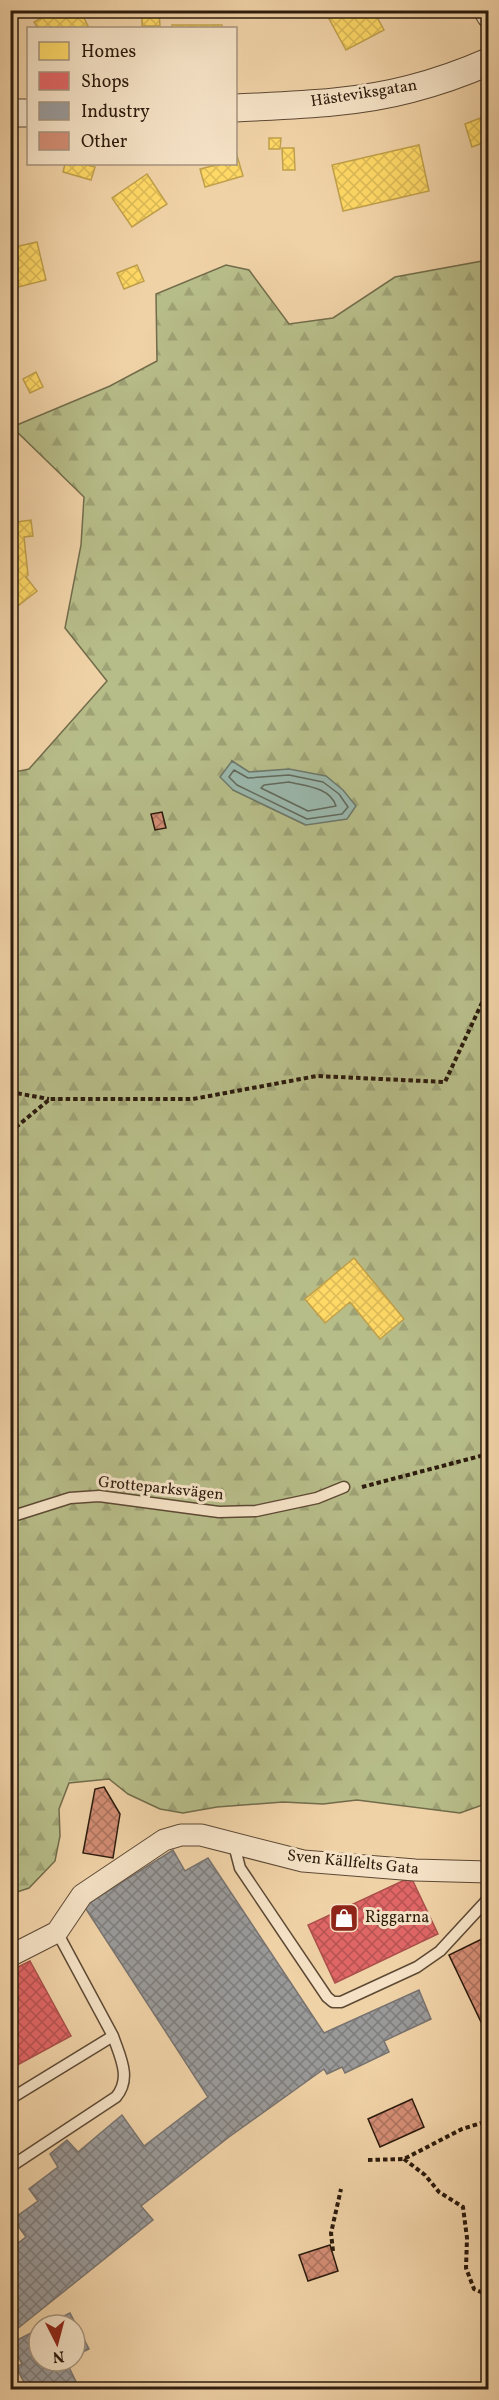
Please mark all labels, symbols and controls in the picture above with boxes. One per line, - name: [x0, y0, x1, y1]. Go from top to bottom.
- legend: [27, 27, 237, 165]
- text: Homes: [81, 40, 136, 65]
- text: Shops: [81, 70, 129, 95]
- street label: Hästeviksgatan: [309, 75, 419, 113]
- text: Industry: [81, 100, 150, 125]
- text: Other: [81, 130, 128, 155]
- street label: Grotteparksvägen: [97, 1471, 225, 1507]
- street label: Sven Källfelts Gata: [286, 1845, 420, 1881]
- shop icon: Riggarna: [328, 1902, 360, 1934]
- place label: Riggarna: [365, 1907, 429, 1929]
- north arrow: [27, 2313, 87, 2373]
- text: N: [51, 2344, 65, 2368]

